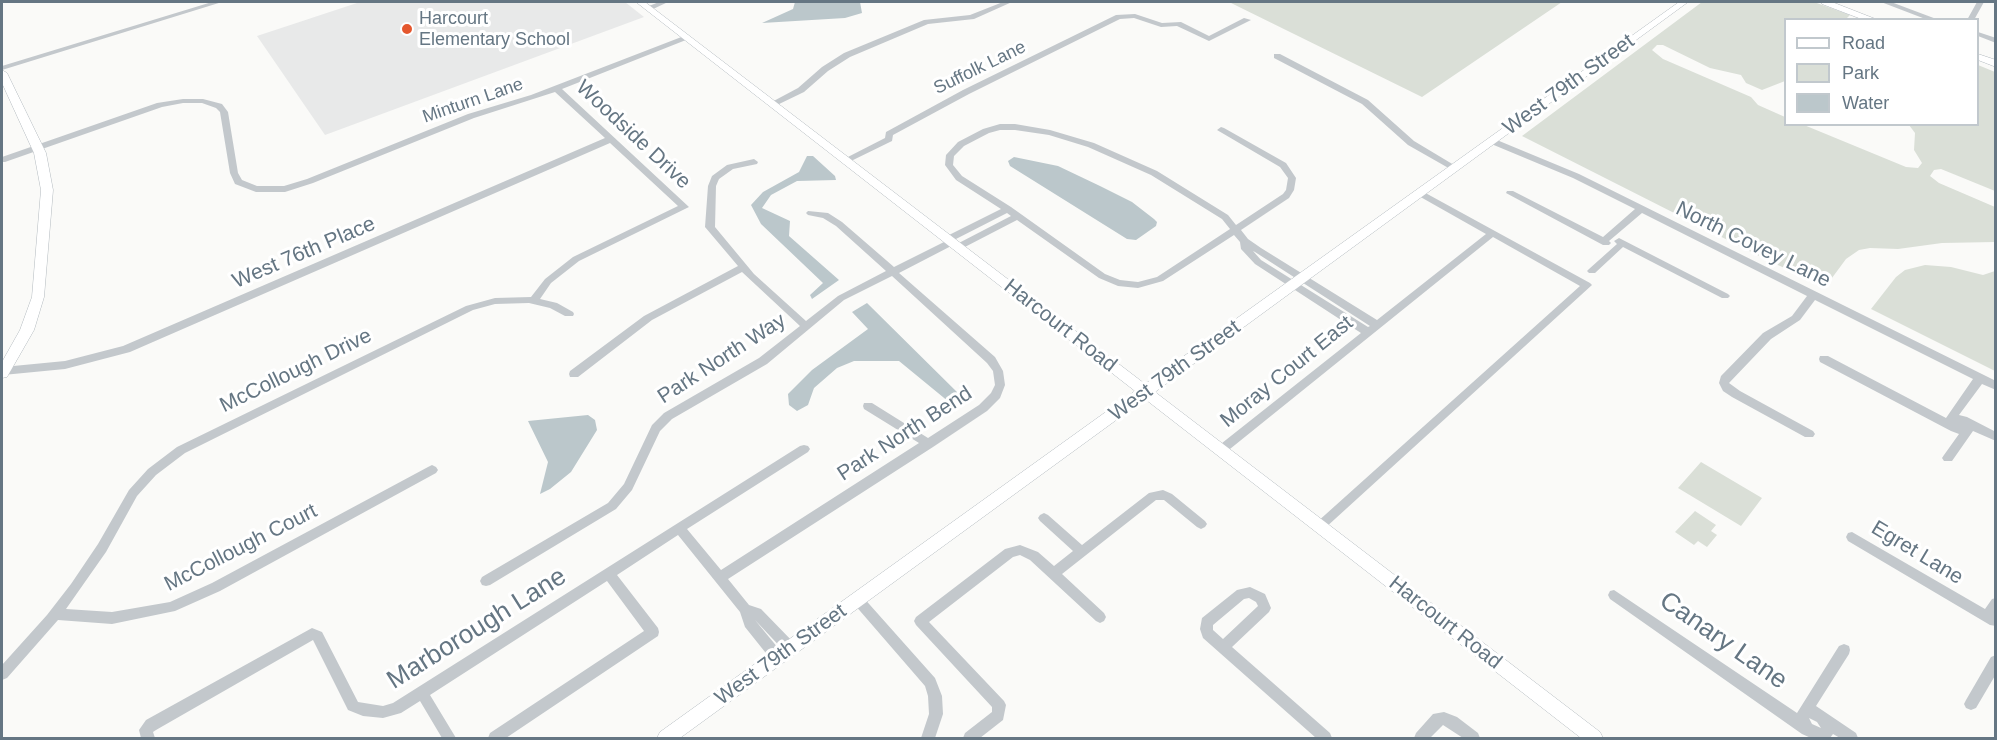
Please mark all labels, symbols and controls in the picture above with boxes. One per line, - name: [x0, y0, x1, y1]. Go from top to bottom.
- place label: Harcourt Elementary School: [419, 8, 570, 50]
- legend: [1784, 18, 1979, 126]
- marker: Harcourt Elementary School: [400, 22, 414, 36]
- street label: West 79th Street: [1498, 29, 1640, 141]
- text: Road: [1842, 33, 1885, 53]
- street label: Suffolk Lane: [930, 36, 1030, 100]
- text: Park: [1842, 63, 1879, 83]
- street label: Minturn Lane: [420, 74, 526, 128]
- street label: Woodside Drive: [570, 75, 696, 195]
- text: Water: [1842, 93, 1889, 113]
- street label: North Covey Lane: [1671, 197, 1835, 293]
- street label: West 76th Place: [229, 212, 379, 294]
- street label: Harcourt Road: [998, 274, 1122, 378]
- street label: Park North Way: [653, 308, 791, 410]
- street label: Moray Court East: [1216, 311, 1358, 433]
- street label: West 79th Street: [1104, 315, 1246, 427]
- street label: McCollough Drive: [216, 323, 376, 419]
- street label: Park North Bend: [833, 381, 977, 487]
- street label: McCollough Court: [160, 499, 322, 597]
- street label: Egret Lane: [1866, 516, 1968, 590]
- street label: Marborough Lane: [382, 561, 572, 697]
- street label: Harcourt Road: [1383, 571, 1507, 675]
- street label: Canary Lane: [1653, 586, 1793, 696]
- street label: West 79th Street: [710, 599, 852, 711]

